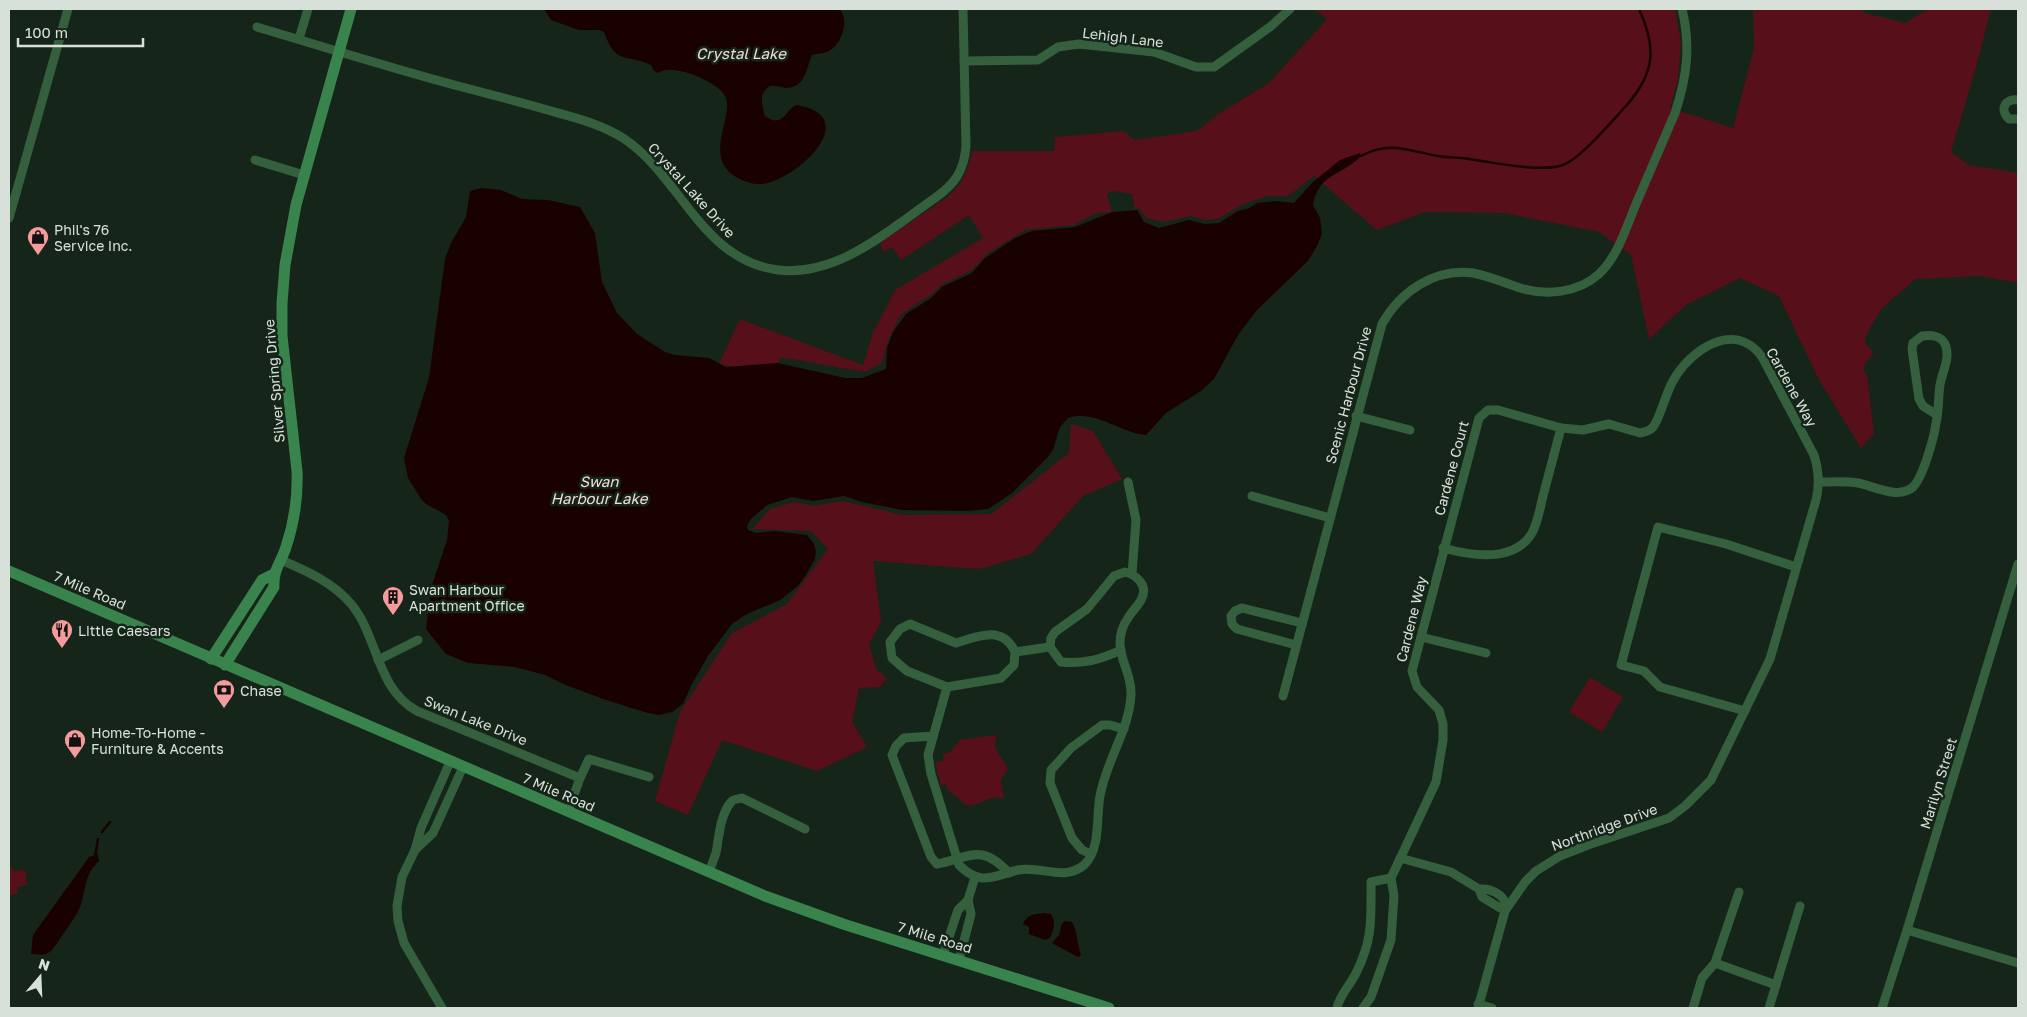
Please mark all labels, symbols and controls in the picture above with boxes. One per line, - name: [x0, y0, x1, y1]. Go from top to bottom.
- scale bar: [18, 15, 142, 47]
- text: 100 m: [25, 23, 68, 41]
- street label: Lehigh Lane: [1081, 24, 1165, 50]
- water label: Crystal Lake: [696, 44, 787, 63]
- street label: Crystal Lake Drive: [645, 139, 739, 241]
- place label: Phil's 76 Service Inc.: [54, 221, 132, 254]
- shop icon: Phil's 76 Service Inc.: [26, 225, 50, 256]
- street label: Silver Spring Drive: [260, 319, 288, 443]
- street label: Scenic Harbour Drive: [1321, 325, 1375, 465]
- street label: Cardene Way: [1763, 344, 1821, 430]
- street label: Cardene Court: [1430, 419, 1472, 517]
- water label: Swan Harbour Lake: [551, 472, 649, 507]
- street label: 7 Mile Road: [51, 567, 129, 613]
- street label: Cardene Way: [1392, 574, 1430, 664]
- place label: Swan Harbour Apartment Office: [409, 581, 525, 614]
- building icon: Swan Harbour Apartment Office: [381, 585, 405, 616]
- restaurant icon: Little Caesars: [50, 618, 74, 649]
- place label: Little Caesars: [78, 622, 171, 639]
- bank icon: Chase: [212, 678, 236, 709]
- place label: Chase: [240, 682, 282, 699]
- street label: Swan Lake Drive: [422, 692, 530, 748]
- place label: Home-To-Home - Furniture & Accents: [91, 724, 224, 757]
- shop icon: Home-To-Home - Furniture & Accents: [63, 728, 87, 759]
- street label: Marilyn Street: [1916, 735, 1960, 831]
- street label: 7 Mile Road: [520, 769, 598, 815]
- street label: Northridge Drive: [1549, 800, 1659, 854]
- street label: 7 Mile Road: [896, 918, 974, 956]
- north arrow: [15, 952, 65, 1002]
- text: N: [37, 954, 52, 974]

